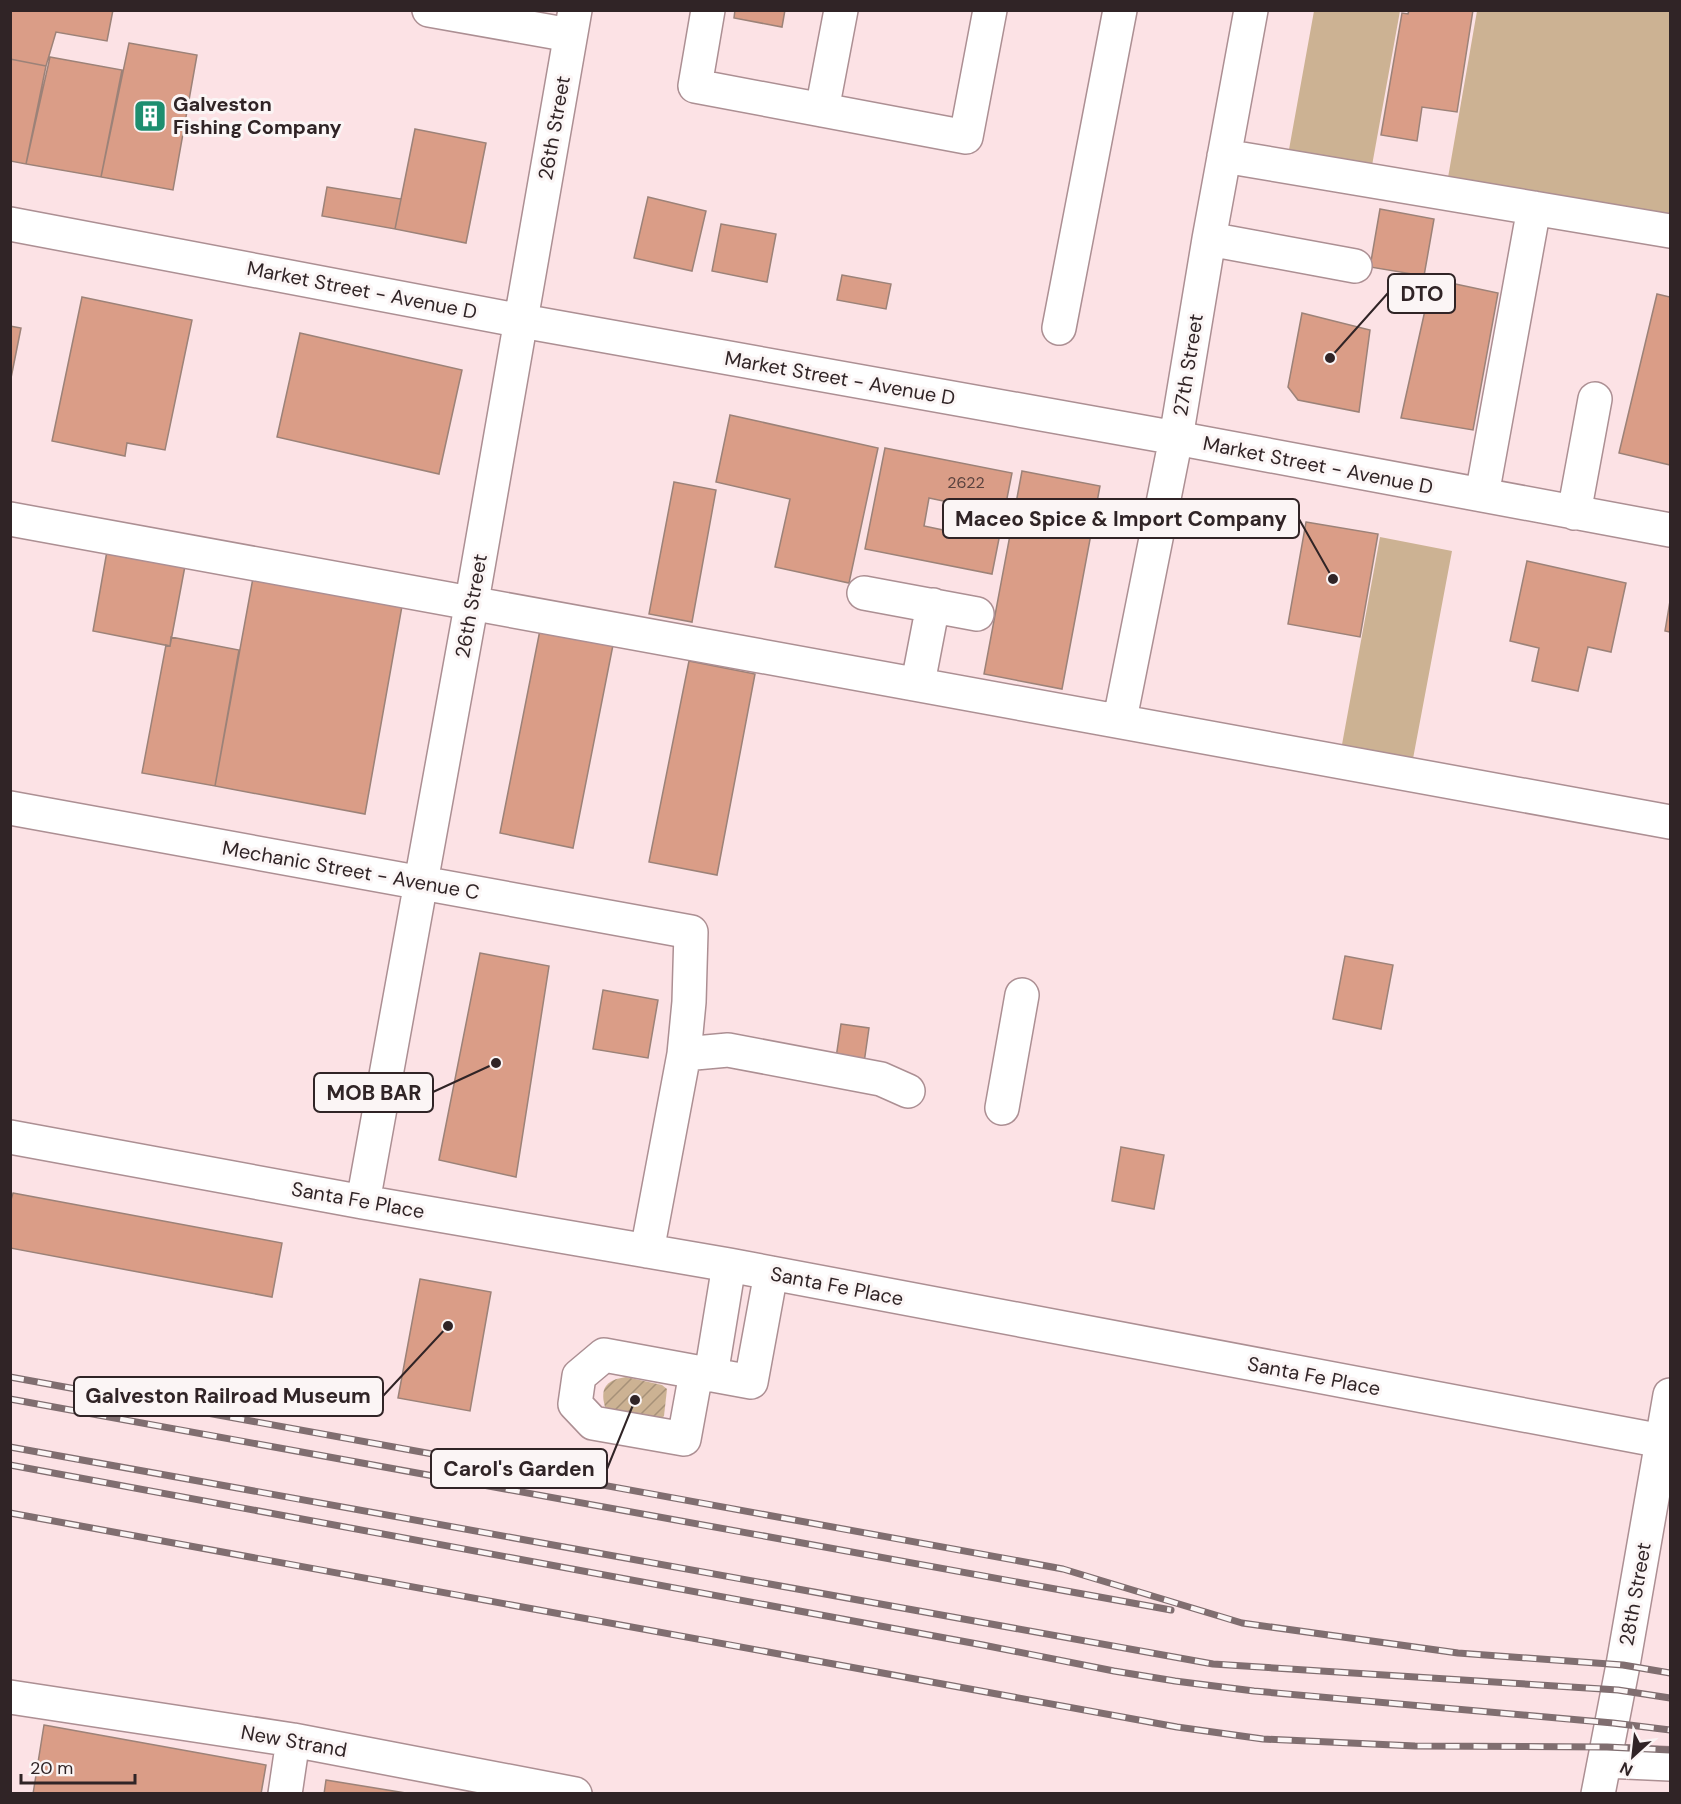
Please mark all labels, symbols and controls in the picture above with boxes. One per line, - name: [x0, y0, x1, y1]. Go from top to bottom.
- street label: 26th Street: [532, 74, 576, 182]
- place label: Galveston Fishing Company: [173, 91, 342, 140]
- building icon: Galveston Fishing Company: [132, 98, 168, 134]
- street label: Market Street - Avenue D: [245, 255, 479, 325]
- callout: DTO: [1388, 274, 1455, 313]
- text: DTO: [1401, 280, 1443, 308]
- street label: 27th Street: [1167, 312, 1209, 418]
- street label: Market Street - Avenue D: [723, 345, 957, 411]
- street label: Market Street - Avenue D: [1201, 430, 1435, 500]
- house number: 2622: [947, 472, 985, 493]
- callout: Maceo Spice & Import Company: [943, 499, 1299, 538]
- text: Maceo Spice & Import Company: [955, 505, 1287, 533]
- street label: 26th Street: [449, 552, 493, 660]
- street label: Mechanic Street - Avenue C: [220, 835, 482, 905]
- callout: MOB BAR: [314, 1073, 433, 1112]
- text: MOB BAR: [327, 1079, 421, 1107]
- street label: Santa Fe Place: [289, 1176, 427, 1224]
- street label: Santa Fe Place: [768, 1260, 906, 1312]
- street label: Santa Fe Place: [1245, 1350, 1383, 1402]
- callout: Galveston Railroad Museum: [74, 1377, 383, 1416]
- text: Galveston Railroad Museum: [85, 1382, 371, 1410]
- callout: Carol's Garden: [431, 1449, 607, 1488]
- text: Carol's Garden: [443, 1455, 595, 1483]
- street label: 28th Street: [1613, 1540, 1657, 1648]
- street label: New Strand: [239, 1719, 349, 1763]
- north arrow: [1603, 1726, 1663, 1786]
- scale bar: [21, 1747, 135, 1785]
- text: 20 m: [30, 1756, 73, 1780]
- text: N: [1616, 1757, 1636, 1781]

